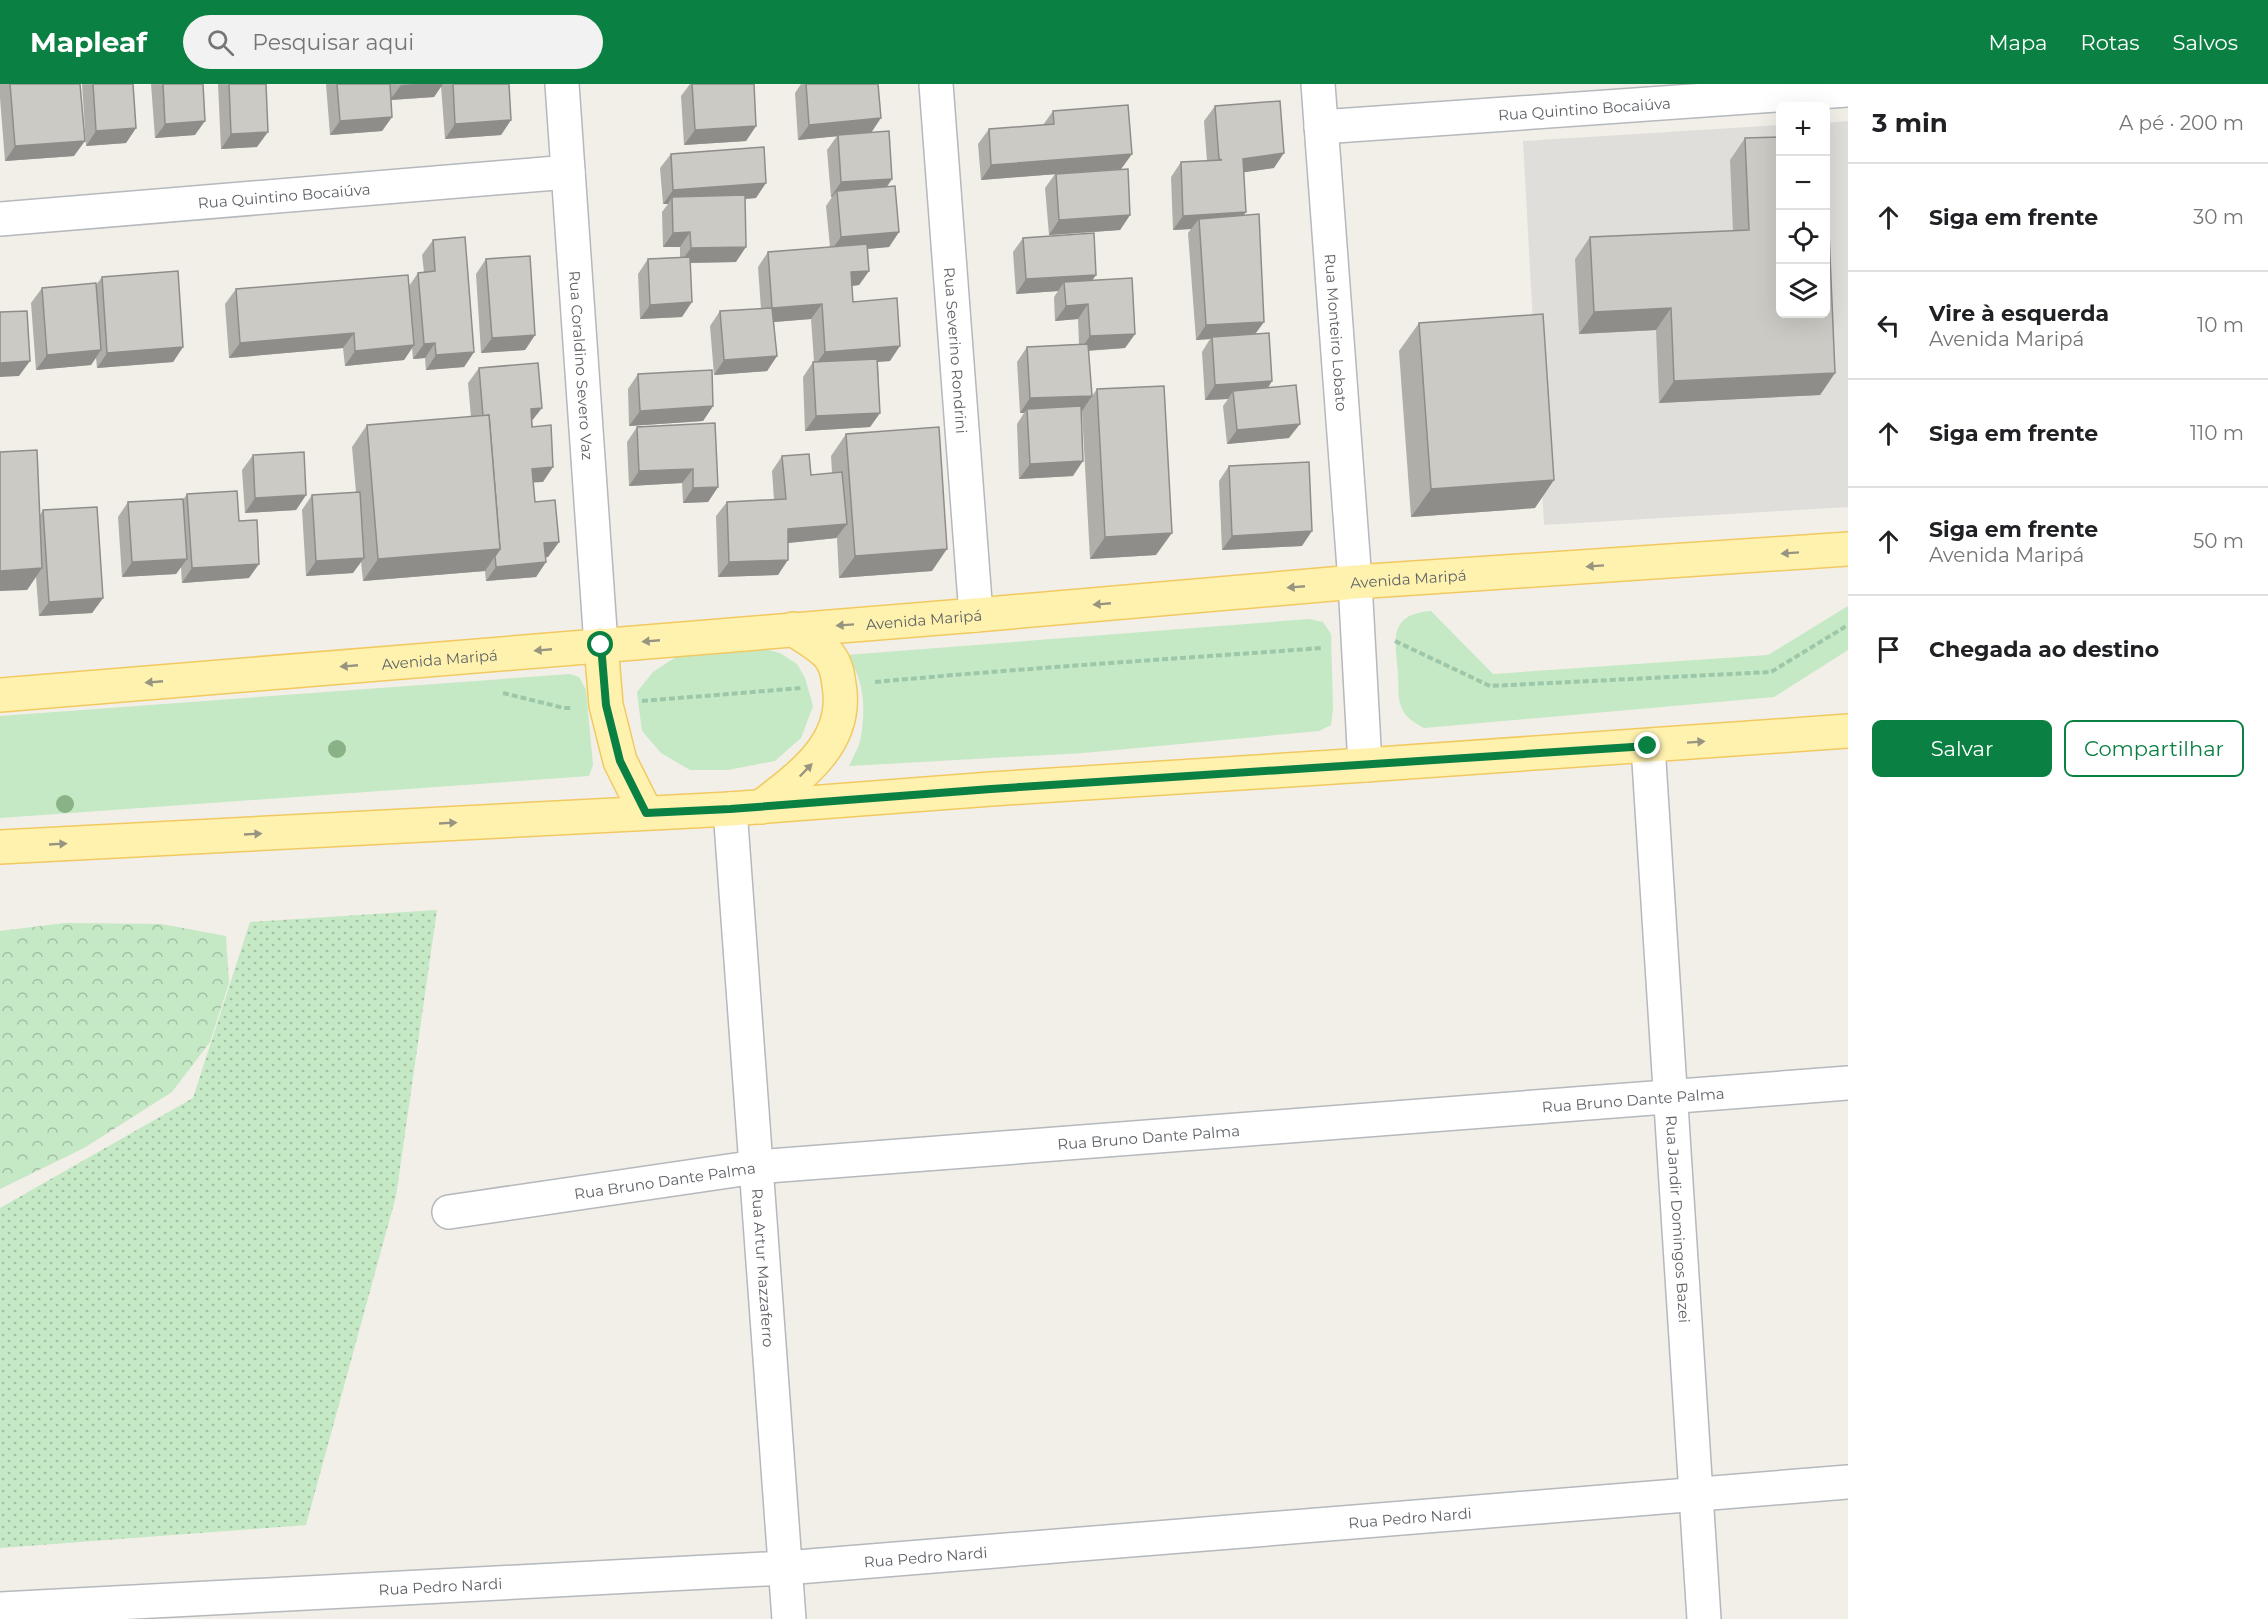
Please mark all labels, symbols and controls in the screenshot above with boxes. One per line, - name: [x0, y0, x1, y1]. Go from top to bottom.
- search box: [183, 15, 603, 69]
- text: Mapleaf: [30, 25, 147, 59]
- icon: search: [204, 26, 237, 59]
- text: Pesquisar aqui: [252, 29, 414, 56]
- text: Mapa: [1988, 30, 2047, 55]
- text: Rotas: [2080, 30, 2140, 55]
- text: Salvos: [2173, 30, 2238, 55]
- street label: Rua Quintino Bocaiúva: [1497, 93, 1671, 124]
- map controls: [1776, 102, 1830, 318]
- button: +: [1776, 102, 1830, 156]
- text: 3 min: [1872, 107, 1948, 139]
- text: A pé · 200 m: [2119, 111, 2244, 135]
- button: −: [1776, 156, 1830, 210]
- street label: Rua Quintino Bocaiúva: [197, 179, 371, 212]
- icon: ahead: [1872, 201, 1905, 234]
- text: Siga em frente: [1929, 204, 2098, 231]
- text: 30 m: [2193, 205, 2244, 229]
- button: locate: [1776, 210, 1830, 264]
- street label: Rua Monteiro Lobato: [1321, 253, 1352, 412]
- button: layers: [1776, 264, 1830, 318]
- street label: Rua Severino Rondrini: [940, 266, 972, 434]
- street label: Rua Coraldino Severo Vaz: [565, 270, 598, 461]
- text: Vire à esquerda: [1929, 300, 2109, 327]
- icon: left: [1872, 309, 1905, 342]
- text: 10 m: [2197, 313, 2244, 337]
- text: Avenida Maripá: [1929, 327, 2084, 351]
- icon: ahead: [1872, 417, 1905, 450]
- text: Siga em frente: [1929, 420, 2098, 447]
- text: 110 m: [2190, 421, 2244, 445]
- text: Siga em frente: [1929, 516, 2098, 543]
- icon: ahead: [1872, 525, 1905, 558]
- text: 50 m: [2193, 529, 2244, 553]
- text: Avenida Maripá: [1929, 543, 2084, 567]
- one-way arrow: [1780, 548, 1799, 558]
- one-way arrow: [1586, 561, 1605, 571]
- street label: Avenida Maripá: [1349, 565, 1467, 592]
- one-way arrow: [1287, 582, 1306, 592]
- one-way arrow: [1093, 599, 1112, 609]
- street label: Avenida Maripá: [865, 605, 983, 634]
- one-way arrow: [835, 621, 854, 630]
- route start: [587, 631, 613, 657]
- icon: arrive: [1872, 633, 1905, 666]
- one-way arrow: [641, 636, 660, 646]
- text: Chegada ao destino: [1929, 636, 2159, 663]
- street label: Avenida Maripá: [381, 645, 498, 673]
- one-way arrow: [534, 645, 553, 655]
- one-way arrow: [339, 661, 358, 671]
- one-way arrow: [145, 677, 164, 687]
- button: Salvar: [1872, 720, 2052, 777]
- button: Compartilhar: [2064, 720, 2244, 777]
- route end: [1634, 732, 1660, 758]
- one-way arrow: [1687, 737, 1706, 747]
- one-way arrow: [798, 763, 813, 777]
- one-way arrow: [438, 819, 457, 828]
- one-way arrow: [244, 829, 263, 838]
- one-way arrow: [49, 839, 68, 848]
- street label: Rua Bruno Dante Palma: [1541, 1083, 1725, 1116]
- street label: Rua Jandir Domingos Bazei: [1662, 1115, 1694, 1323]
- street label: Rua Bruno Dante Palma: [1057, 1120, 1241, 1153]
- street label: Rua Bruno Dante Palma: [573, 1158, 757, 1203]
- street label: Rua Artur Mazzaferro: [748, 1188, 779, 1348]
- street label: Rua Pedro Nardi: [1347, 1503, 1472, 1532]
- street label: Rua Pedro Nardi: [863, 1542, 988, 1571]
- street label: Rua Pedro Nardi: [378, 1573, 503, 1599]

